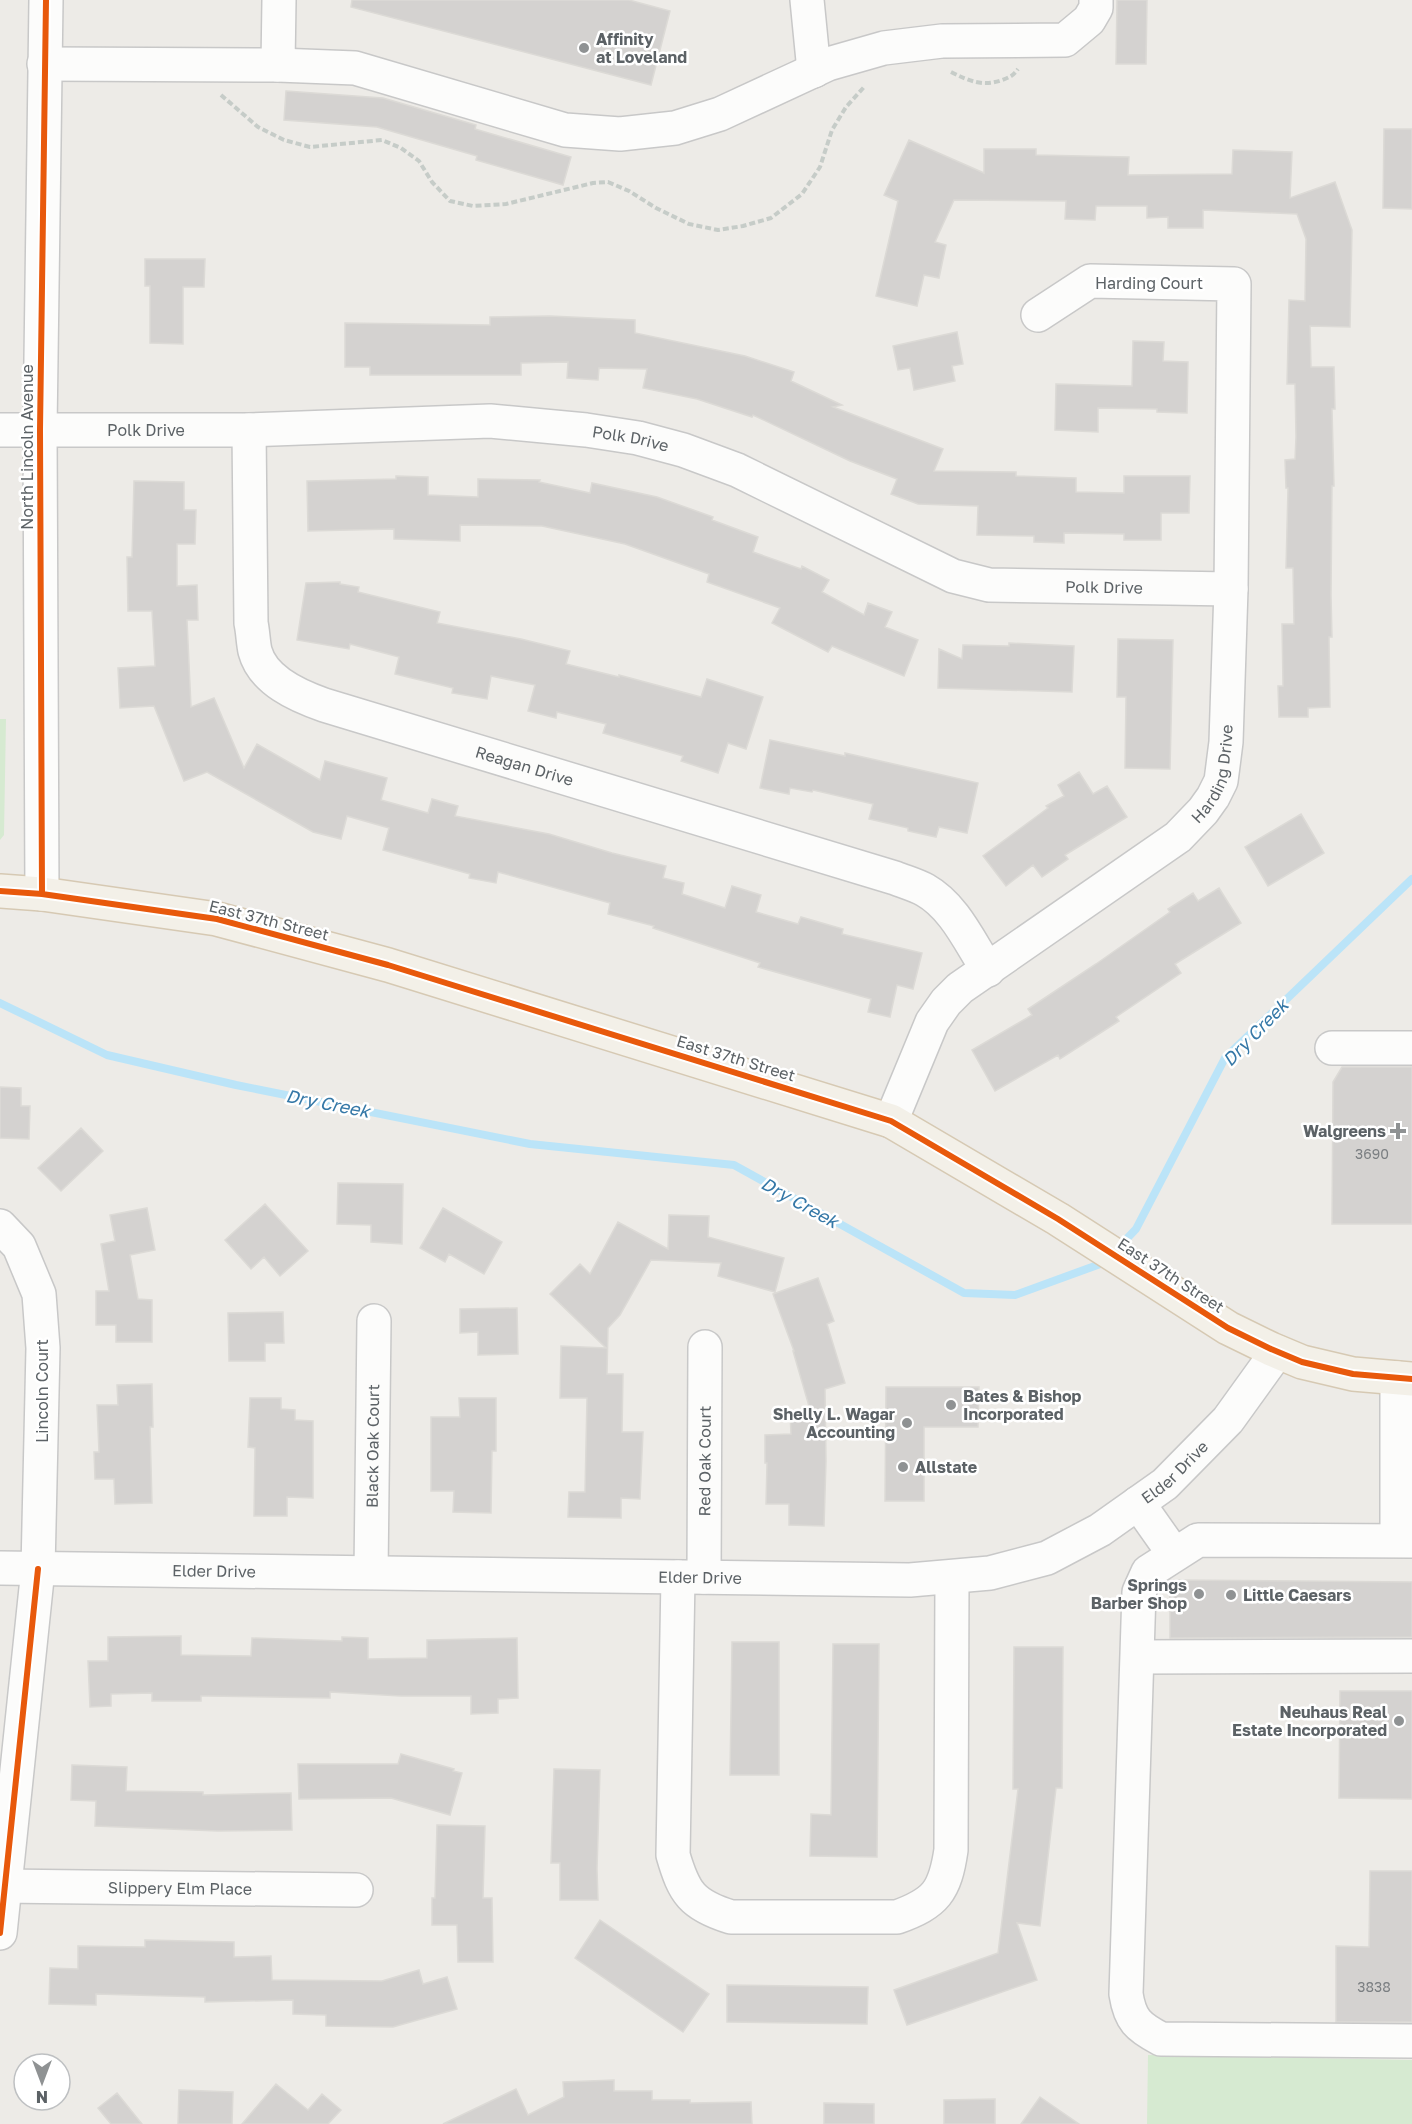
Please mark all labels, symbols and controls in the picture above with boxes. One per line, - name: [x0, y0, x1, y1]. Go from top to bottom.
- place label: Affinity at Loveland: [596, 29, 687, 67]
- marker: Affinity at Loveland: [577, 41, 591, 55]
- street label: Harding Court: [1095, 273, 1203, 293]
- street label: North Lincoln Avenue: [17, 364, 37, 530]
- street label: Polk Drive: [107, 420, 185, 440]
- street label: Polk Drive: [591, 421, 671, 456]
- street label: Polk Drive: [1065, 576, 1143, 598]
- street label: Harding Drive: [1187, 724, 1237, 827]
- street label: Reagan Drive: [473, 741, 576, 790]
- street label: East 37th Street: [207, 895, 331, 945]
- water label: Dry Creek: [1218, 993, 1294, 1070]
- street label: East 37th Street: [674, 1030, 798, 1086]
- water label: Dry Creek: [284, 1084, 374, 1122]
- place label: Walgreens: [1303, 1121, 1386, 1141]
- marker: Walgreens: [1391, 1124, 1405, 1138]
- house number: 3690: [1355, 1145, 1389, 1162]
- water label: Dry Creek: [758, 1172, 844, 1233]
- street label: East 37th Street: [1114, 1233, 1228, 1317]
- street label: Lincoln Court: [32, 1339, 52, 1443]
- street label: Black Oak Court: [362, 1384, 383, 1508]
- place label: Bates & Bishop Incorporated: [963, 1386, 1082, 1424]
- marker: Bates & Bishop Incorporated: [944, 1398, 958, 1412]
- place label: Shelly L. Wagar Accounting: [773, 1404, 895, 1442]
- street label: Red Oak Court: [694, 1405, 715, 1517]
- marker: Shelly L. Wagar Accounting: [900, 1416, 914, 1430]
- street label: Elder Drive: [1137, 1436, 1212, 1508]
- place label: Allstate: [915, 1457, 977, 1477]
- marker: Allstate: [896, 1460, 910, 1474]
- street label: Elder Drive: [172, 1560, 256, 1581]
- street label: Elder Drive: [658, 1567, 742, 1588]
- place label: Springs Barber Shop: [1091, 1575, 1187, 1613]
- place label: Little Caesars: [1243, 1585, 1351, 1605]
- marker: Springs Barber Shop: [1192, 1587, 1206, 1601]
- marker: Little Caesars: [1224, 1588, 1238, 1602]
- place label: Neuhaus Real Estate Incorporated: [1232, 1702, 1388, 1740]
- marker: Neuhaus Real Estate Incorporated: [1392, 1714, 1406, 1728]
- street label: Slippery Elm Place: [108, 1877, 252, 1899]
- house number: 3838: [1357, 1978, 1391, 1995]
- north arrow: [12, 2052, 72, 2112]
- text: N: [36, 2087, 48, 2107]

